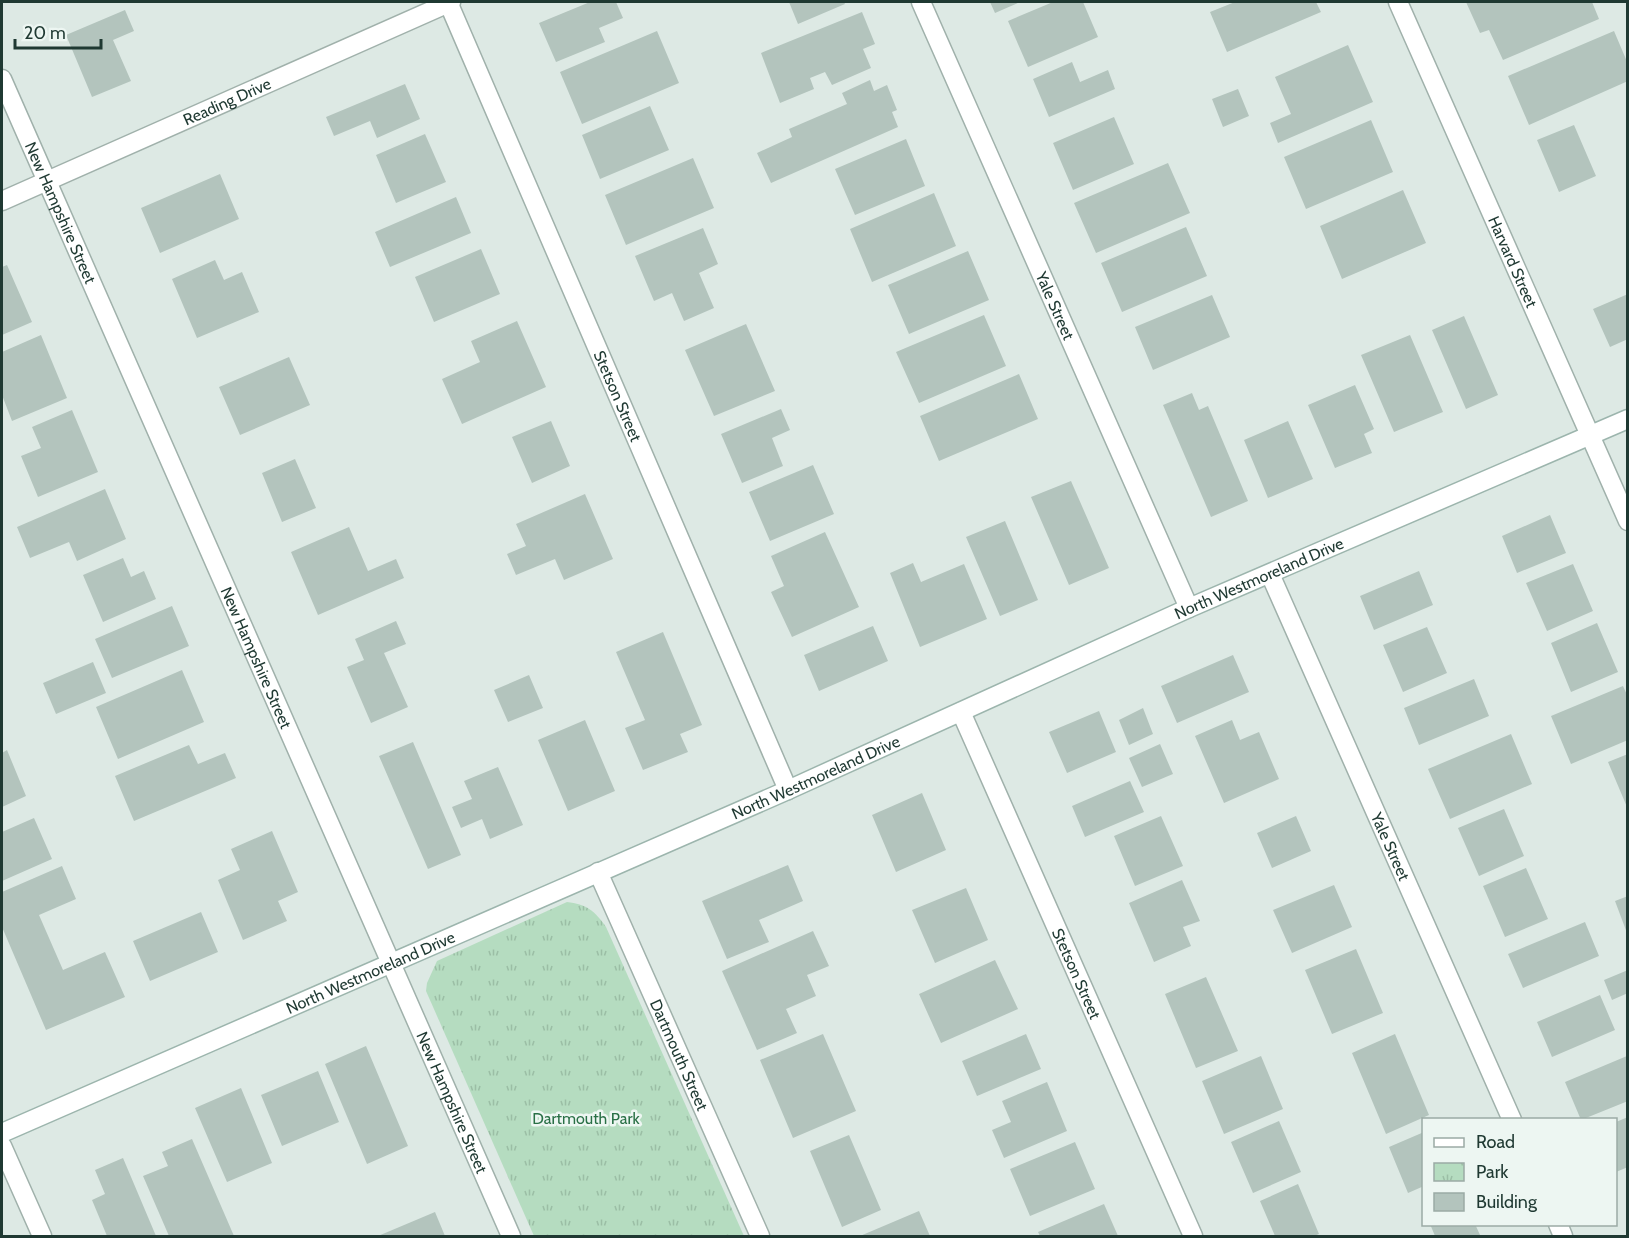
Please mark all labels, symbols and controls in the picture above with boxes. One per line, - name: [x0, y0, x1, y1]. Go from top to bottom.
- scale bar: [15, 12, 100, 50]
- text: 20 m: [24, 22, 66, 44]
- street label: Reading Drive: [180, 74, 274, 129]
- street label: New Hampshire Street: [21, 139, 101, 287]
- street label: Harvard Street: [1485, 213, 1542, 311]
- street label: Yale Street: [1032, 268, 1079, 343]
- street label: Stetson Street: [590, 347, 646, 445]
- street label: North Westmoreland Drive: [1171, 533, 1346, 623]
- street label: New Hampshire Street: [217, 584, 296, 732]
- street label: North Westmoreland Drive: [729, 731, 903, 823]
- street label: Yale Street: [1367, 809, 1414, 884]
- street label: Stetson Street: [1048, 925, 1105, 1022]
- street label: North Westmoreland Drive: [283, 927, 458, 1017]
- street label: Dartmouth Street: [646, 996, 713, 1114]
- street label: New Hampshire Street: [413, 1029, 492, 1177]
- park label: Dartmouth Park: [532, 1109, 641, 1128]
- legend: [1422, 1118, 1617, 1226]
- text: Road: [1476, 1131, 1515, 1153]
- text: Park: [1476, 1161, 1509, 1183]
- text: Building: [1476, 1191, 1538, 1213]

